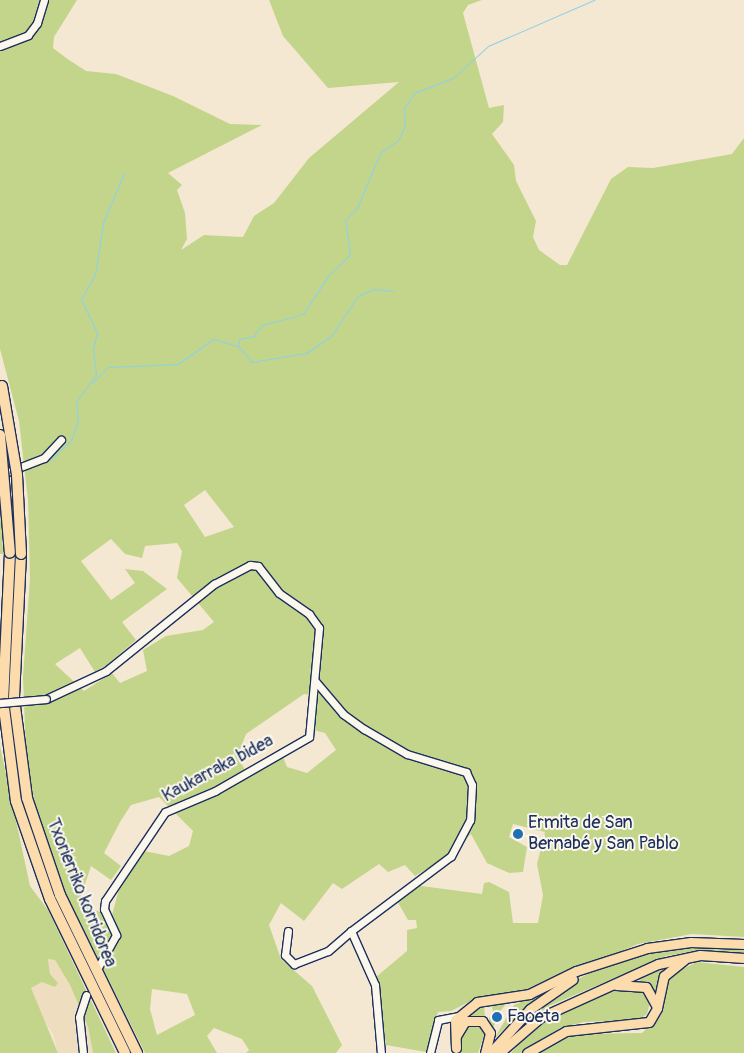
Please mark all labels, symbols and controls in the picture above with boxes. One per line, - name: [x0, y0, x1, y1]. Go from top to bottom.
- street label: Kaukarraka bidea: [159, 731, 277, 807]
- place label: Ermita de San Bernabé y San Pablo: [528, 813, 679, 856]
- street label: Txorierriko korridorea: [41, 816, 121, 970]
- marker: Ermita de San Bernabé y San Pablo: [512, 828, 524, 840]
- place label: Faoeta: [507, 1006, 559, 1028]
- marker: Faoeta: [491, 1011, 503, 1023]

